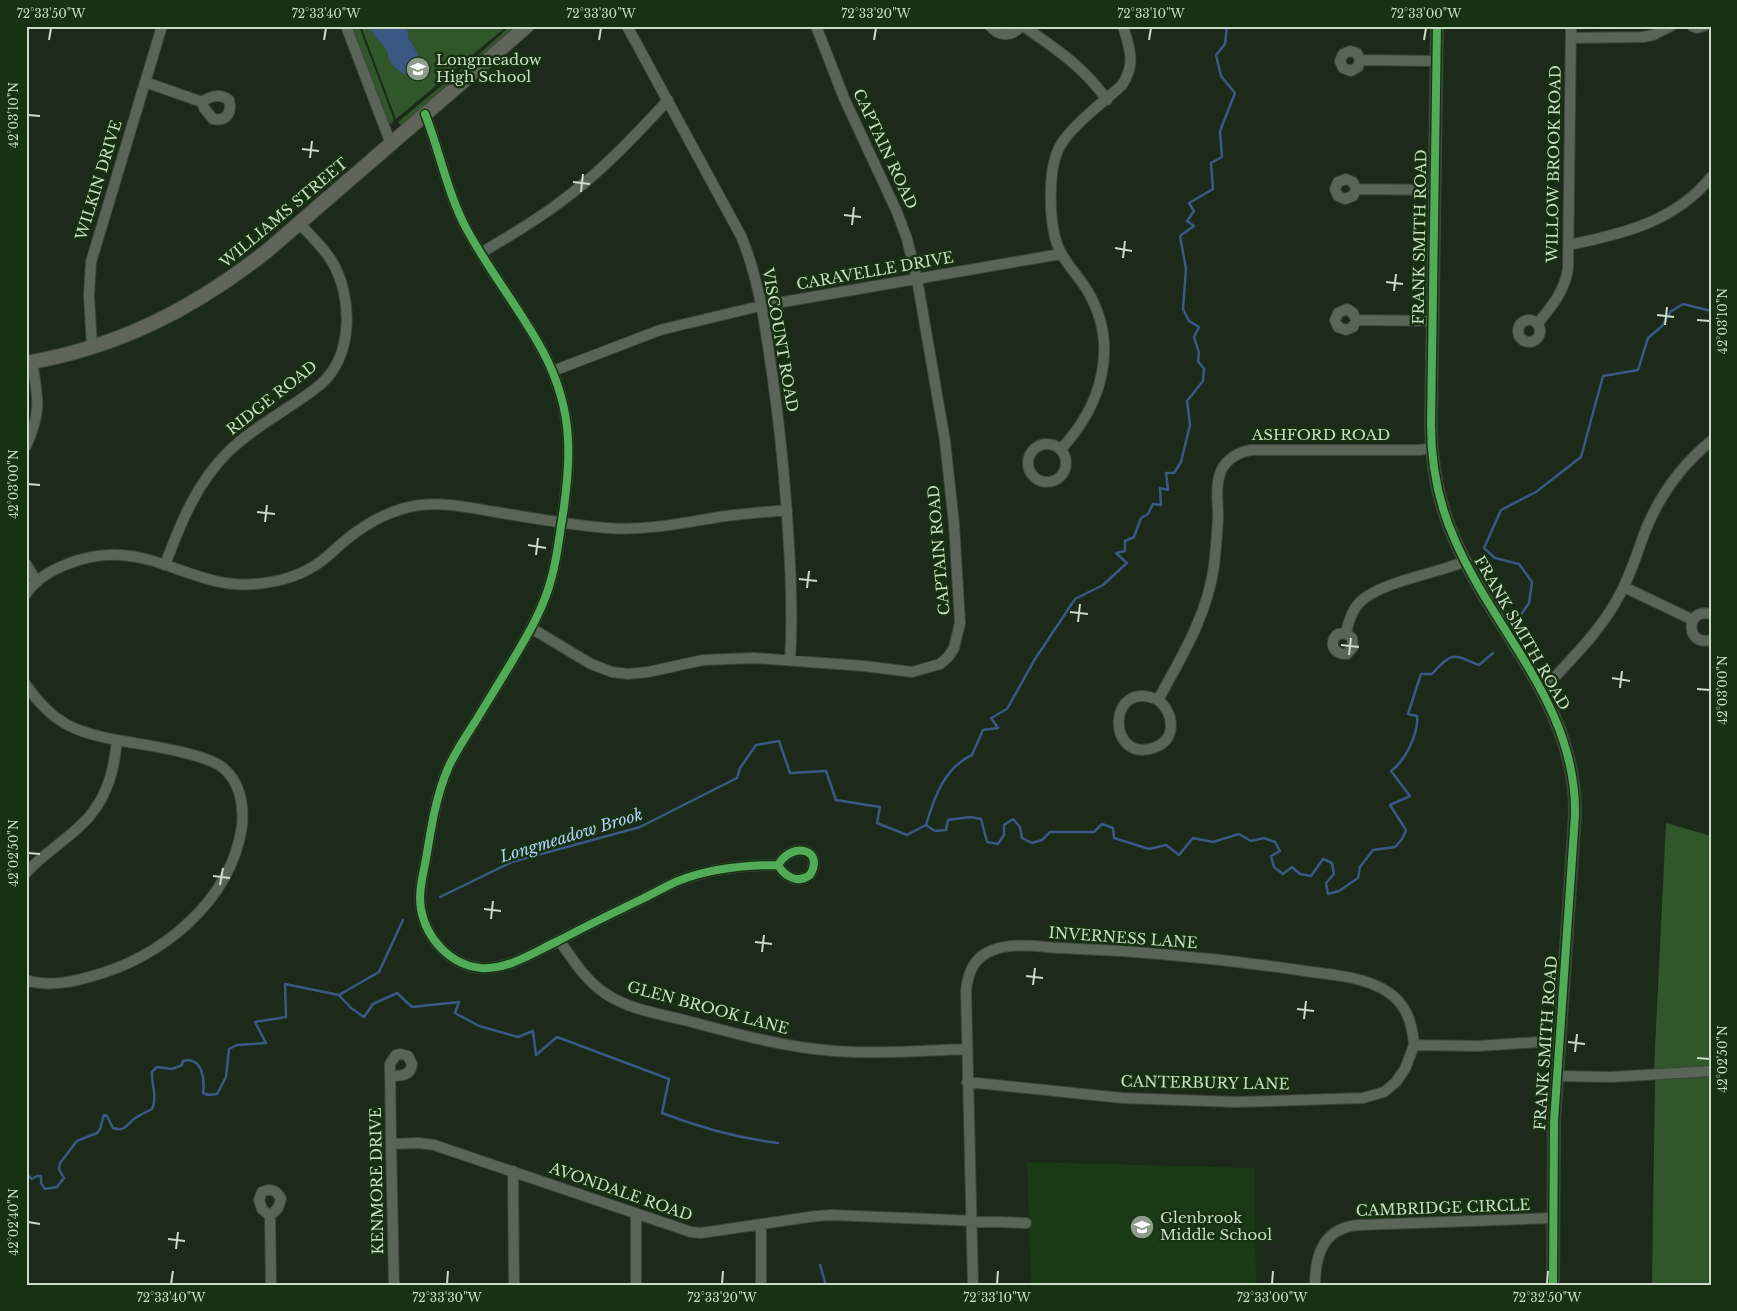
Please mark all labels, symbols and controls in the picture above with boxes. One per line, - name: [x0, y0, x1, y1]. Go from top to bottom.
- text: 72°33'50"W: [17, 6, 86, 21]
- text: 72°33'40"W: [292, 6, 361, 21]
- text: 72°33'30"W: [566, 6, 637, 21]
- text: 72°33'20"W: [841, 6, 912, 21]
- text: 72°33'10"W: [1117, 6, 1186, 21]
- text: 72°33'00"W: [1391, 6, 1462, 21]
- place label: Longmeadow High School: [436, 50, 542, 86]
- school or university icon: Longmeadow High School: [405, 56, 431, 82]
- street label: WILLOW BROOK ROAD: [1542, 65, 1565, 264]
- text: 42°03'10"N: [6, 82, 21, 148]
- street label: CAPTAIN ROAD: [849, 86, 922, 212]
- street label: WILKIN DRIVE: [71, 118, 126, 243]
- street label: FRANK SMITH ROAD: [1408, 149, 1431, 325]
- street label: WILLIAMS STREET: [215, 154, 351, 272]
- street label: CARAVELLE DRIVE: [795, 247, 955, 294]
- street label: VISCOUNT ROAD: [758, 265, 803, 414]
- text: 42°03'10"N: [1715, 288, 1730, 354]
- street label: RIDGE ROAD: [223, 356, 321, 439]
- street label: ASHFORD ROAD: [1251, 425, 1390, 444]
- text: 42°03'00"N: [6, 449, 21, 519]
- street label: CAPTAIN ROAD: [923, 484, 954, 616]
- street label: FRANK SMITH ROAD: [1470, 552, 1574, 713]
- text: 42°03'00"N: [1715, 655, 1730, 725]
- water label: Longmeadow Brook: [496, 804, 645, 867]
- text: 42°02'50"N: [6, 819, 21, 887]
- street label: INVERNESS LANE: [1048, 923, 1198, 952]
- street label: FRANK SMITH ROAD: [1530, 955, 1561, 1131]
- street label: GLEN BROOK LANE: [625, 977, 791, 1038]
- text: 42°02'50"N: [1715, 1025, 1730, 1093]
- street label: CANTERBURY LANE: [1120, 1072, 1290, 1093]
- street label: KENMORE DRIVE: [366, 1107, 387, 1255]
- street label: AVONDALE ROAD: [546, 1158, 695, 1225]
- text: 42°02'40"N: [6, 1188, 21, 1256]
- street label: CAMBRIDGE CIRCLE: [1355, 1195, 1531, 1220]
- place label: Glenbrook Middle School: [1160, 1208, 1272, 1244]
- school or university icon: Glenbrook Middle School: [1129, 1214, 1155, 1240]
- text: 72°33'40"W: [137, 1290, 206, 1305]
- text: 72°33'30"W: [412, 1290, 483, 1305]
- text: 72°33'20"W: [687, 1290, 758, 1305]
- text: 72°33'10"W: [963, 1290, 1032, 1305]
- text: 72°33'00"W: [1237, 1290, 1308, 1305]
- text: 72°32'50"W: [1513, 1290, 1582, 1305]

